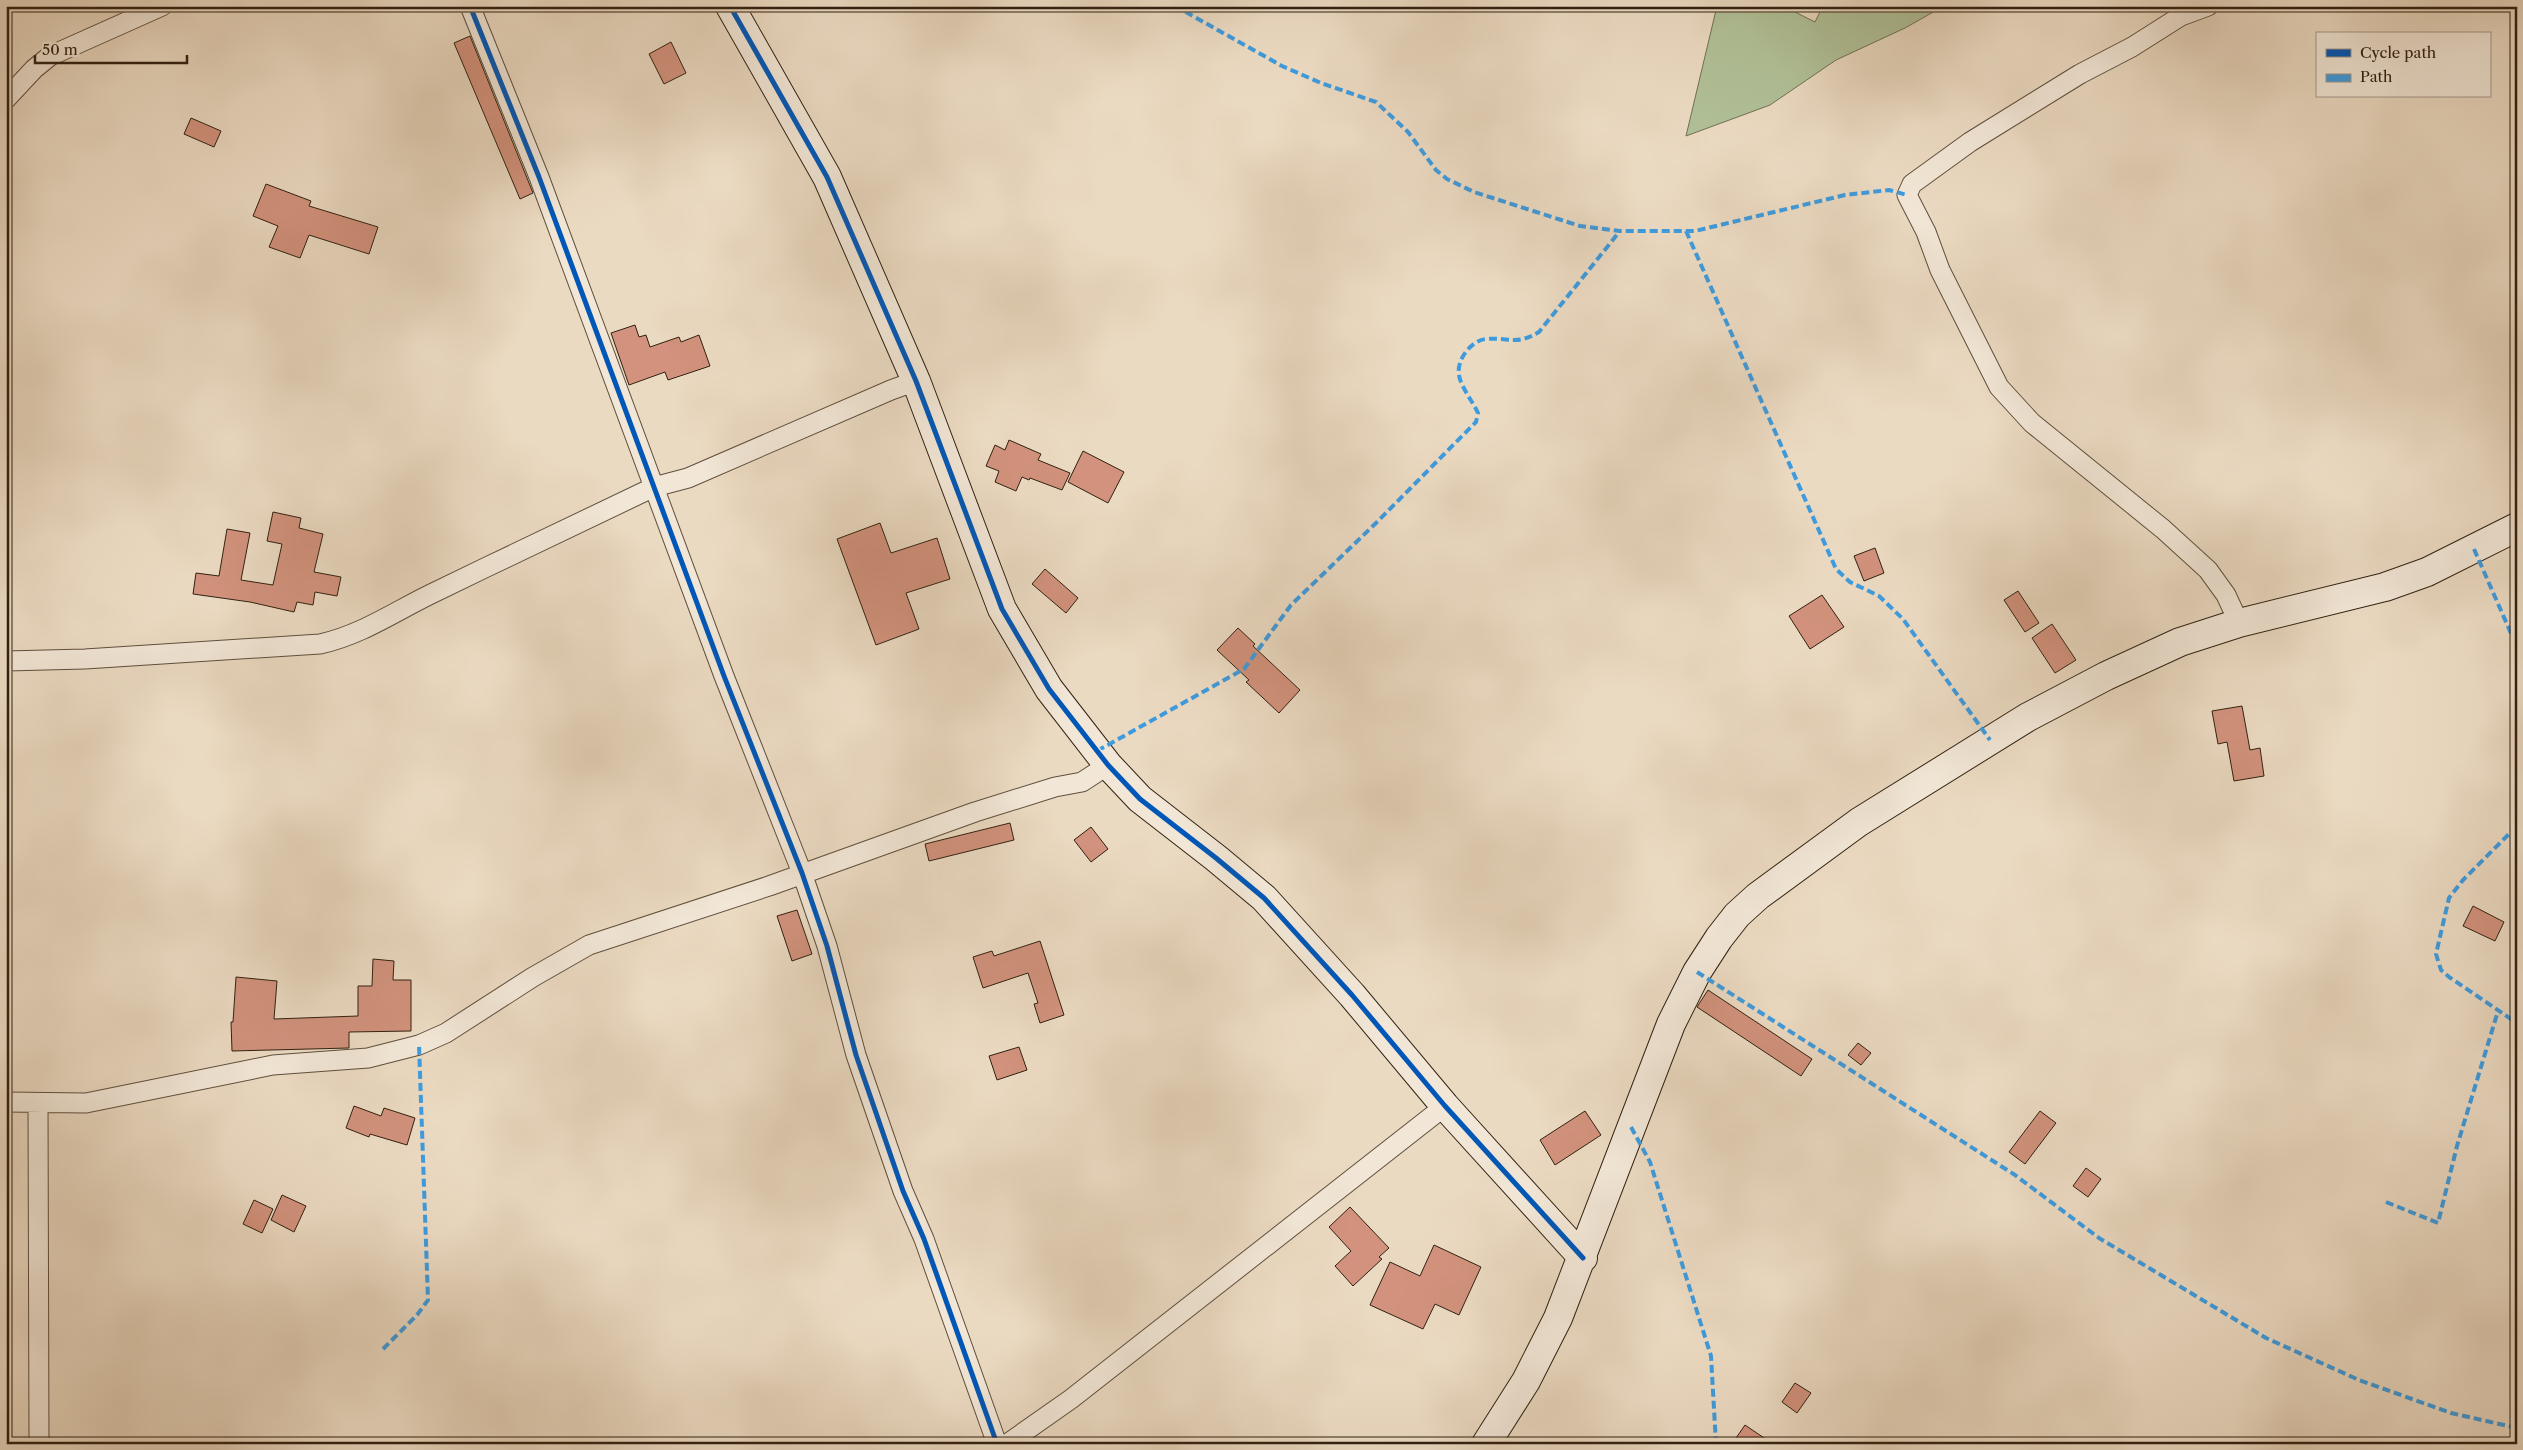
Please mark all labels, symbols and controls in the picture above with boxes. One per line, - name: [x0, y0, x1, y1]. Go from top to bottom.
- scale bar: [35, 32, 188, 64]
- legend: [2316, 32, 2490, 98]
- text: 50 m: [42, 40, 78, 59]
- text: Cycle path: [2360, 43, 2437, 62]
- text: Path: [2360, 67, 2393, 86]

